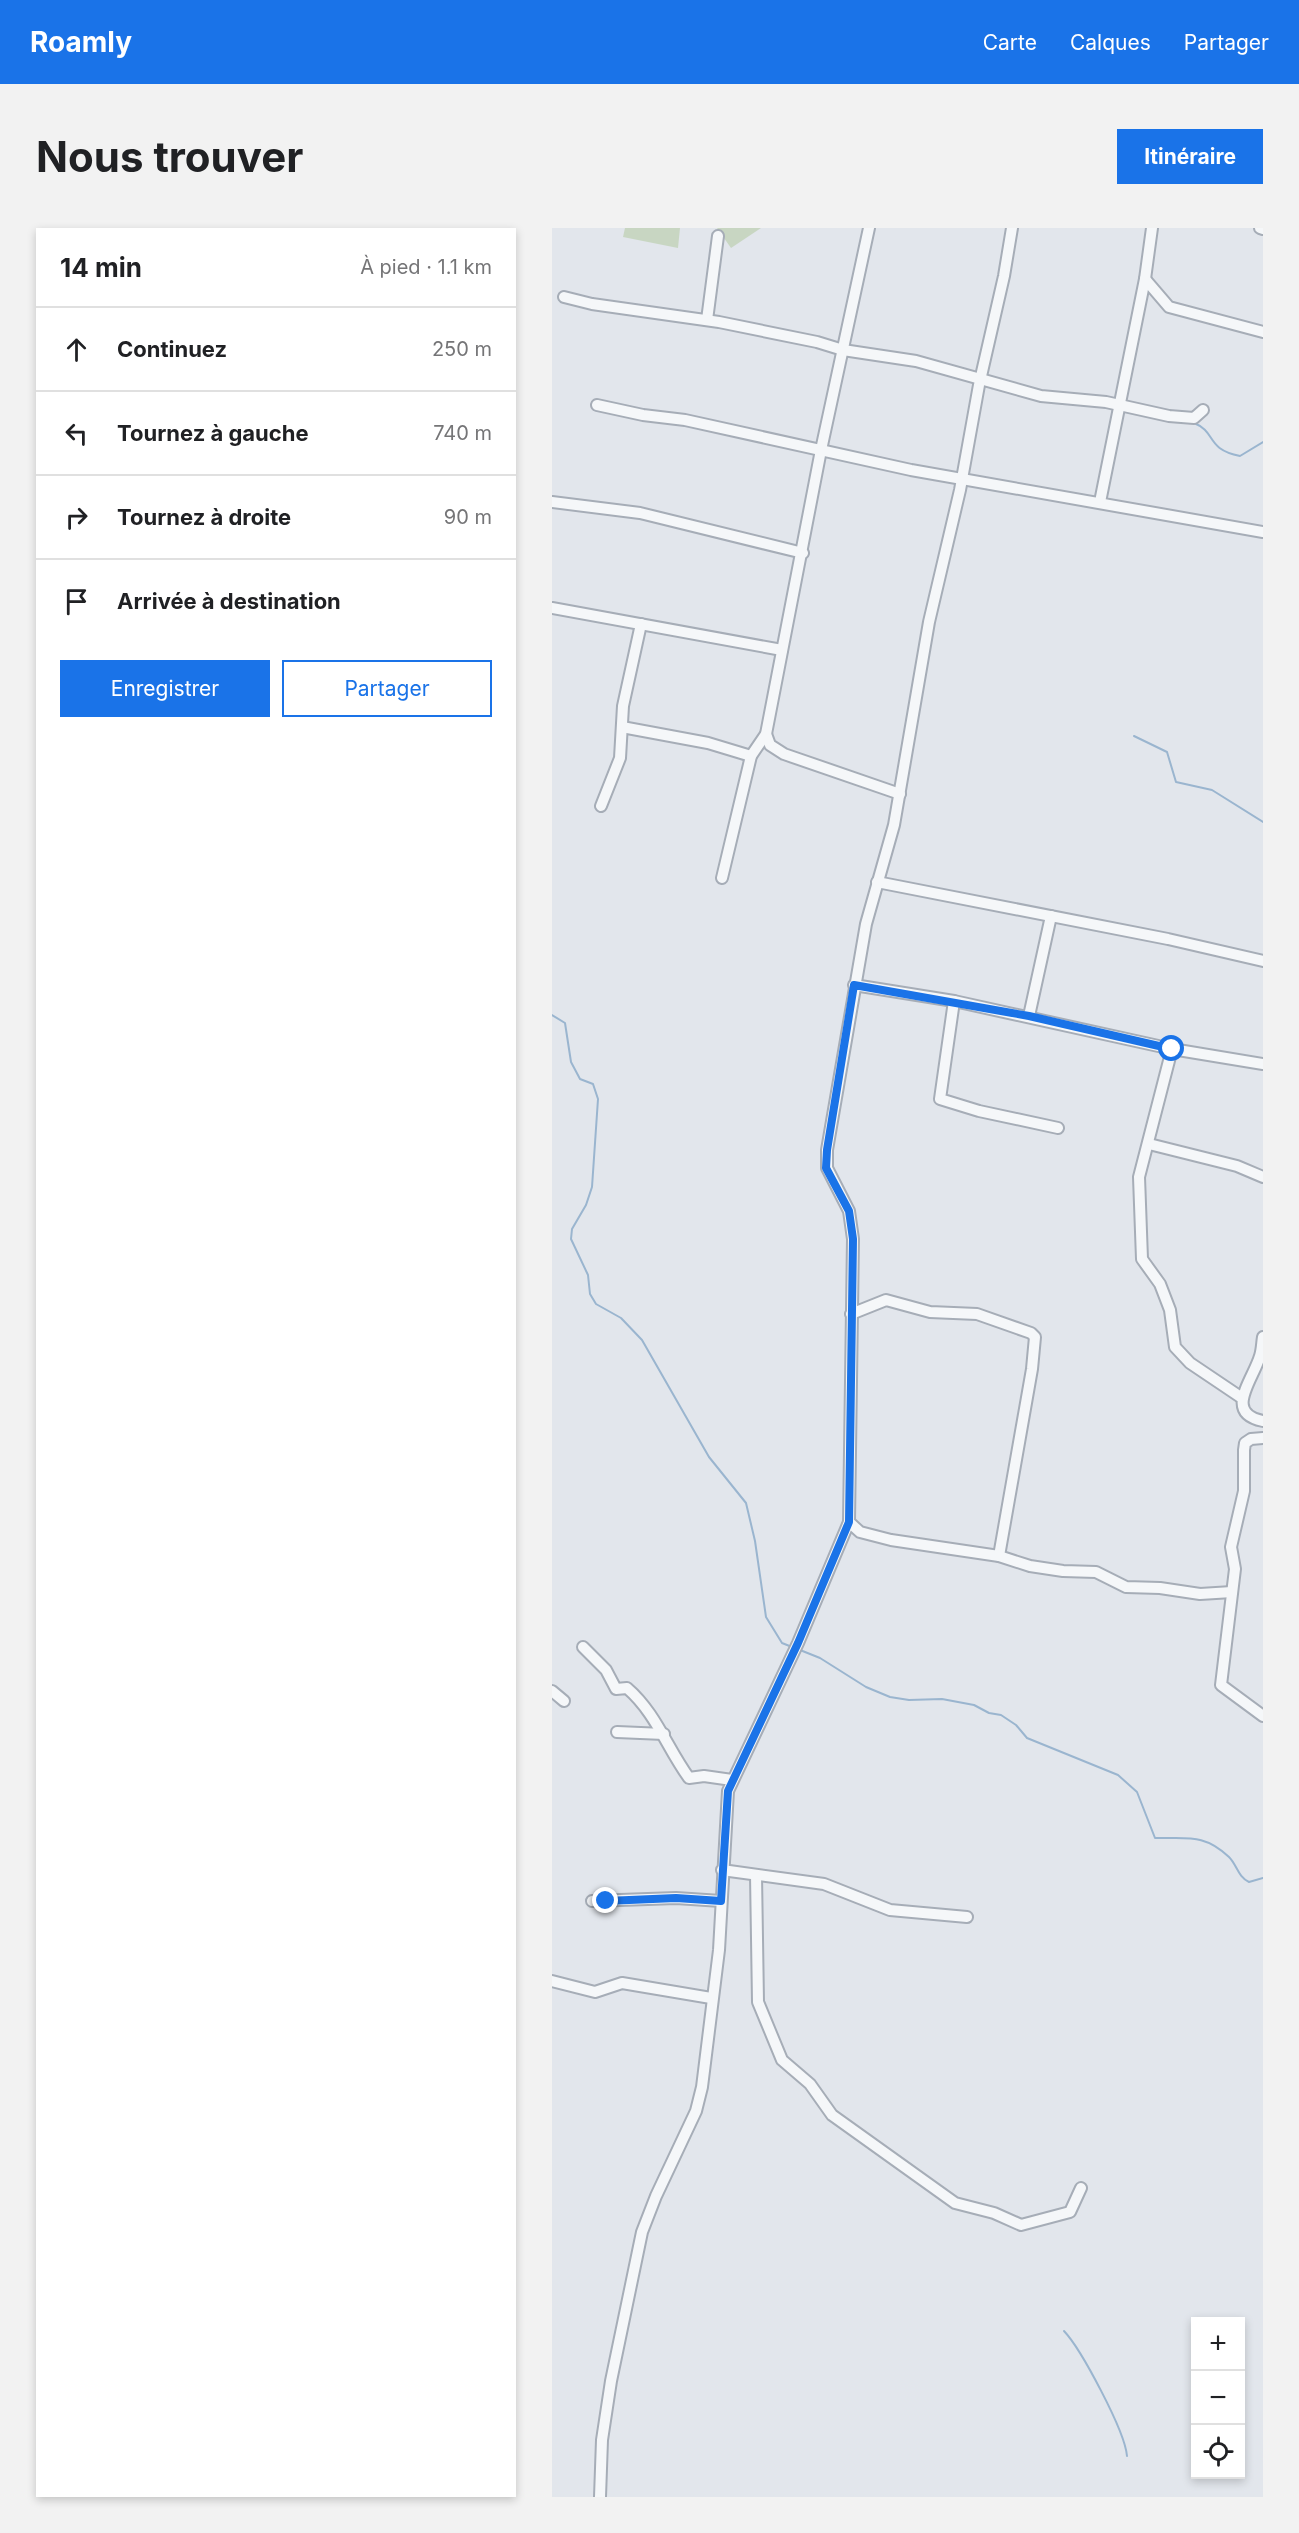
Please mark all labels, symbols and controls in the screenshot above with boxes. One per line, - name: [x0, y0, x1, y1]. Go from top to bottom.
- text: Roamly: [30, 25, 132, 59]
- text: Carte: [983, 30, 1037, 55]
- text: Calques: [1070, 30, 1151, 55]
- text: Partager: [1184, 30, 1269, 55]
- button: Itinéraire: [1117, 129, 1263, 184]
- text: Nous trouver: [36, 131, 303, 182]
- text: 14 min: [60, 252, 142, 283]
- text: À pied · 1.1 km: [360, 255, 492, 279]
- icon: ahead: [60, 333, 93, 366]
- text: Continuez: [117, 336, 227, 362]
- text: 250 m: [432, 337, 492, 361]
- icon: left: [60, 417, 93, 450]
- text: Tournez à gauche: [117, 420, 309, 446]
- text: 740 m: [433, 421, 492, 445]
- icon: right: [60, 501, 93, 534]
- text: Tournez à droite: [117, 504, 291, 530]
- text: 90 m: [444, 505, 492, 529]
- icon: arrive: [60, 585, 93, 618]
- text: Arrivée à destination: [117, 588, 341, 614]
- button: Enregistrer: [60, 660, 270, 717]
- button: Partager: [282, 660, 492, 717]
- route start: [1158, 1035, 1184, 1061]
- route end: [592, 1887, 618, 1913]
- map controls: [1191, 2317, 1245, 2479]
- button: +: [1191, 2317, 1245, 2371]
- button: −: [1191, 2371, 1245, 2425]
- button: locate: [1191, 2425, 1245, 2479]

